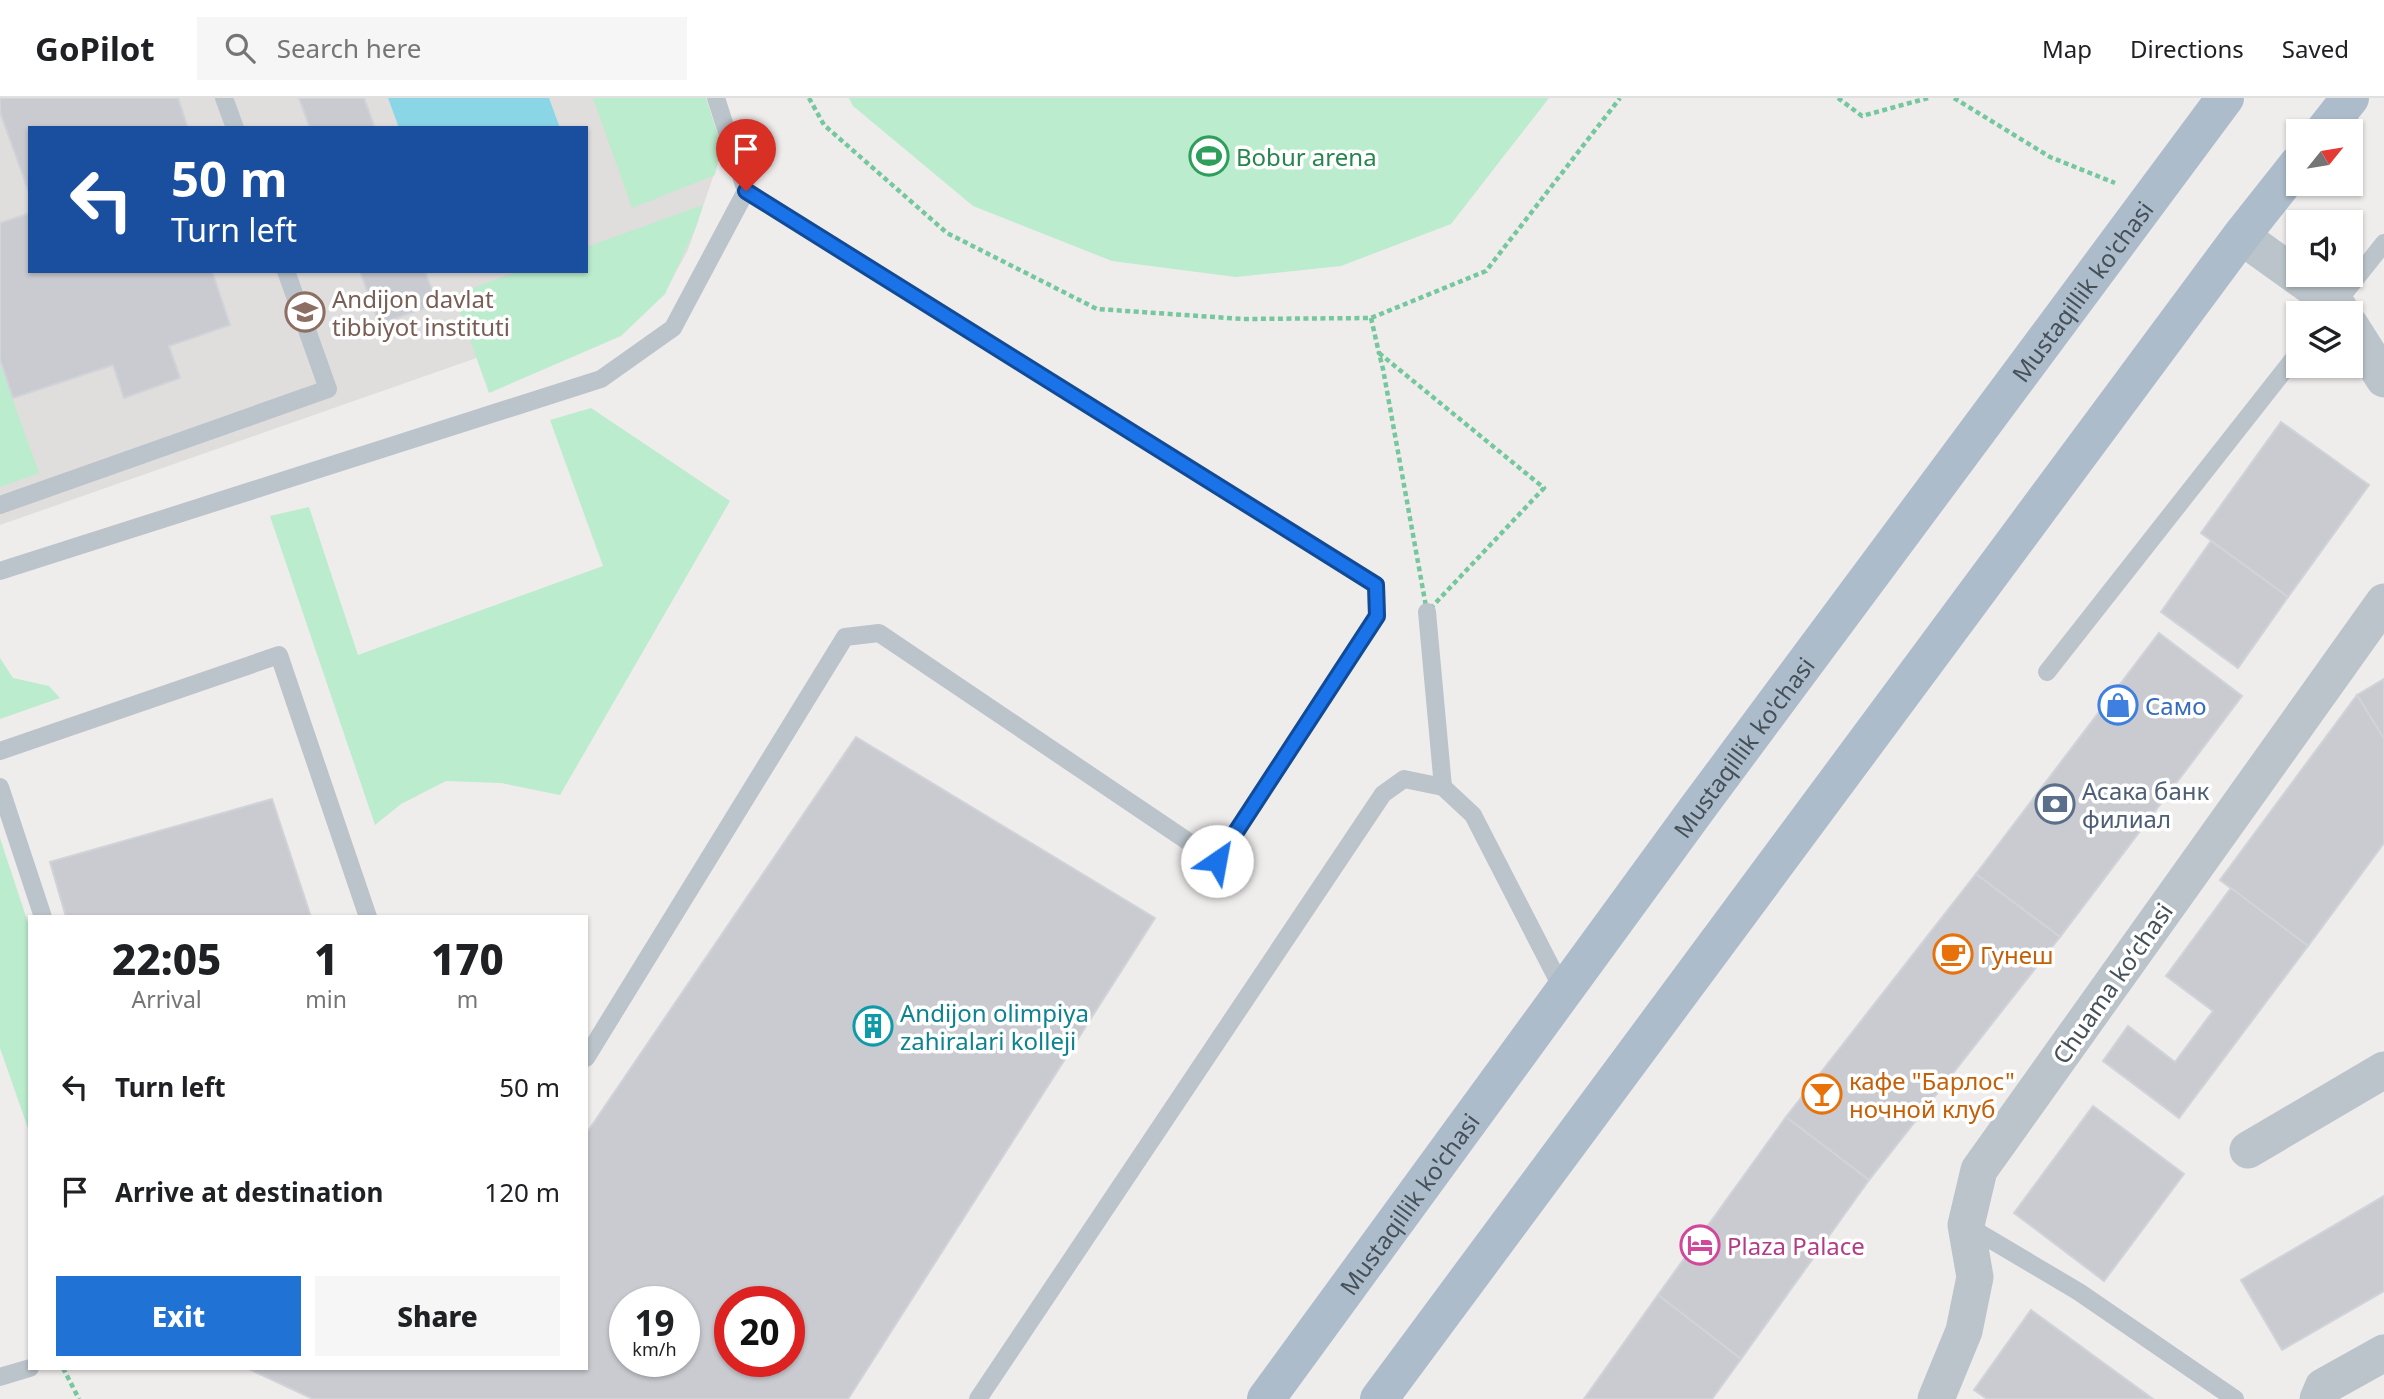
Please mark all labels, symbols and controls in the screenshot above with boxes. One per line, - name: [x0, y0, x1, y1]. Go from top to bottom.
- search box: [197, 17, 687, 80]
- text: GoPilot: [35, 26, 155, 71]
- icon: search: [221, 29, 259, 67]
- text: Search here: [277, 30, 421, 66]
- text: Map: [2042, 32, 2092, 65]
- text: Directions: [2130, 32, 2244, 65]
- text: Saved: [2282, 32, 2349, 65]
- pin: [716, 119, 776, 191]
- north arrow: [2286, 119, 2362, 196]
- map controls: [2286, 119, 2363, 378]
- icon: arrive: [727, 130, 765, 168]
- sports icon: Bobur arena: [1188, 135, 1230, 177]
- place label: Bobur arena: [1236, 140, 1377, 173]
- text: 50 m: [171, 145, 288, 211]
- icon: left: [56, 154, 147, 245]
- street label: Mustaqillik ko'chasi: [2004, 194, 2160, 388]
- text: Turn left: [171, 208, 297, 251]
- button: sound: [2286, 210, 2363, 287]
- place label: Andijon davlat tibbiyot instituti: [332, 282, 510, 343]
- school or university icon: Andijon davlat tibbiyot instituti: [284, 291, 326, 333]
- button: layers: [2286, 301, 2363, 378]
- street label: Mustaqillik ko'chasi: [1665, 650, 1821, 844]
- shop icon: Само: [2097, 684, 2139, 726]
- place label: Само: [2145, 689, 2206, 722]
- place label: Асака банк филиал: [2082, 774, 2210, 835]
- bank icon: Асака банк филиал: [2034, 783, 2076, 825]
- position arrow: [1180, 824, 1254, 898]
- street label: Chuama koʻchasi: [2044, 896, 2180, 1070]
- text: 22:05: [112, 930, 221, 987]
- text: 1: [314, 930, 338, 987]
- text: 170: [431, 930, 504, 987]
- cafe icon: Гунеш: [1932, 933, 1974, 975]
- place label: Гунеш: [1980, 938, 2053, 971]
- text: Arrival: [132, 983, 202, 1015]
- text: min: [305, 983, 347, 1015]
- text: m: [457, 983, 478, 1015]
- place label: Andijon olimpiya zahiralari kolleji: [900, 996, 1089, 1057]
- building icon: Andijon olimpiya zahiralari kolleji: [852, 1005, 894, 1047]
- place label: кафе "Барлос" ночной клуб: [1849, 1064, 2015, 1125]
- icon: left: [56, 1068, 94, 1106]
- text: Turn left: [115, 1069, 226, 1105]
- text: 50 m: [499, 1069, 560, 1105]
- bar icon: кафе "Барлос" ночной клуб: [1801, 1073, 1843, 1115]
- street label: Mustaqillik ko'chasi: [1331, 1106, 1486, 1301]
- icon: arrive: [56, 1173, 94, 1211]
- text: Arrive at destination: [115, 1174, 384, 1210]
- text: 120 m: [484, 1174, 560, 1210]
- hotel icon: Plaza Palace: [1679, 1224, 1721, 1266]
- place label: Plaza Palace: [1727, 1229, 1865, 1262]
- button: Exit: [56, 1276, 301, 1356]
- button: Share: [315, 1276, 560, 1356]
- speed limit sign: 20: [714, 1286, 805, 1377]
- text: 19: [634, 1299, 675, 1346]
- text: km/h: [632, 1337, 677, 1361]

